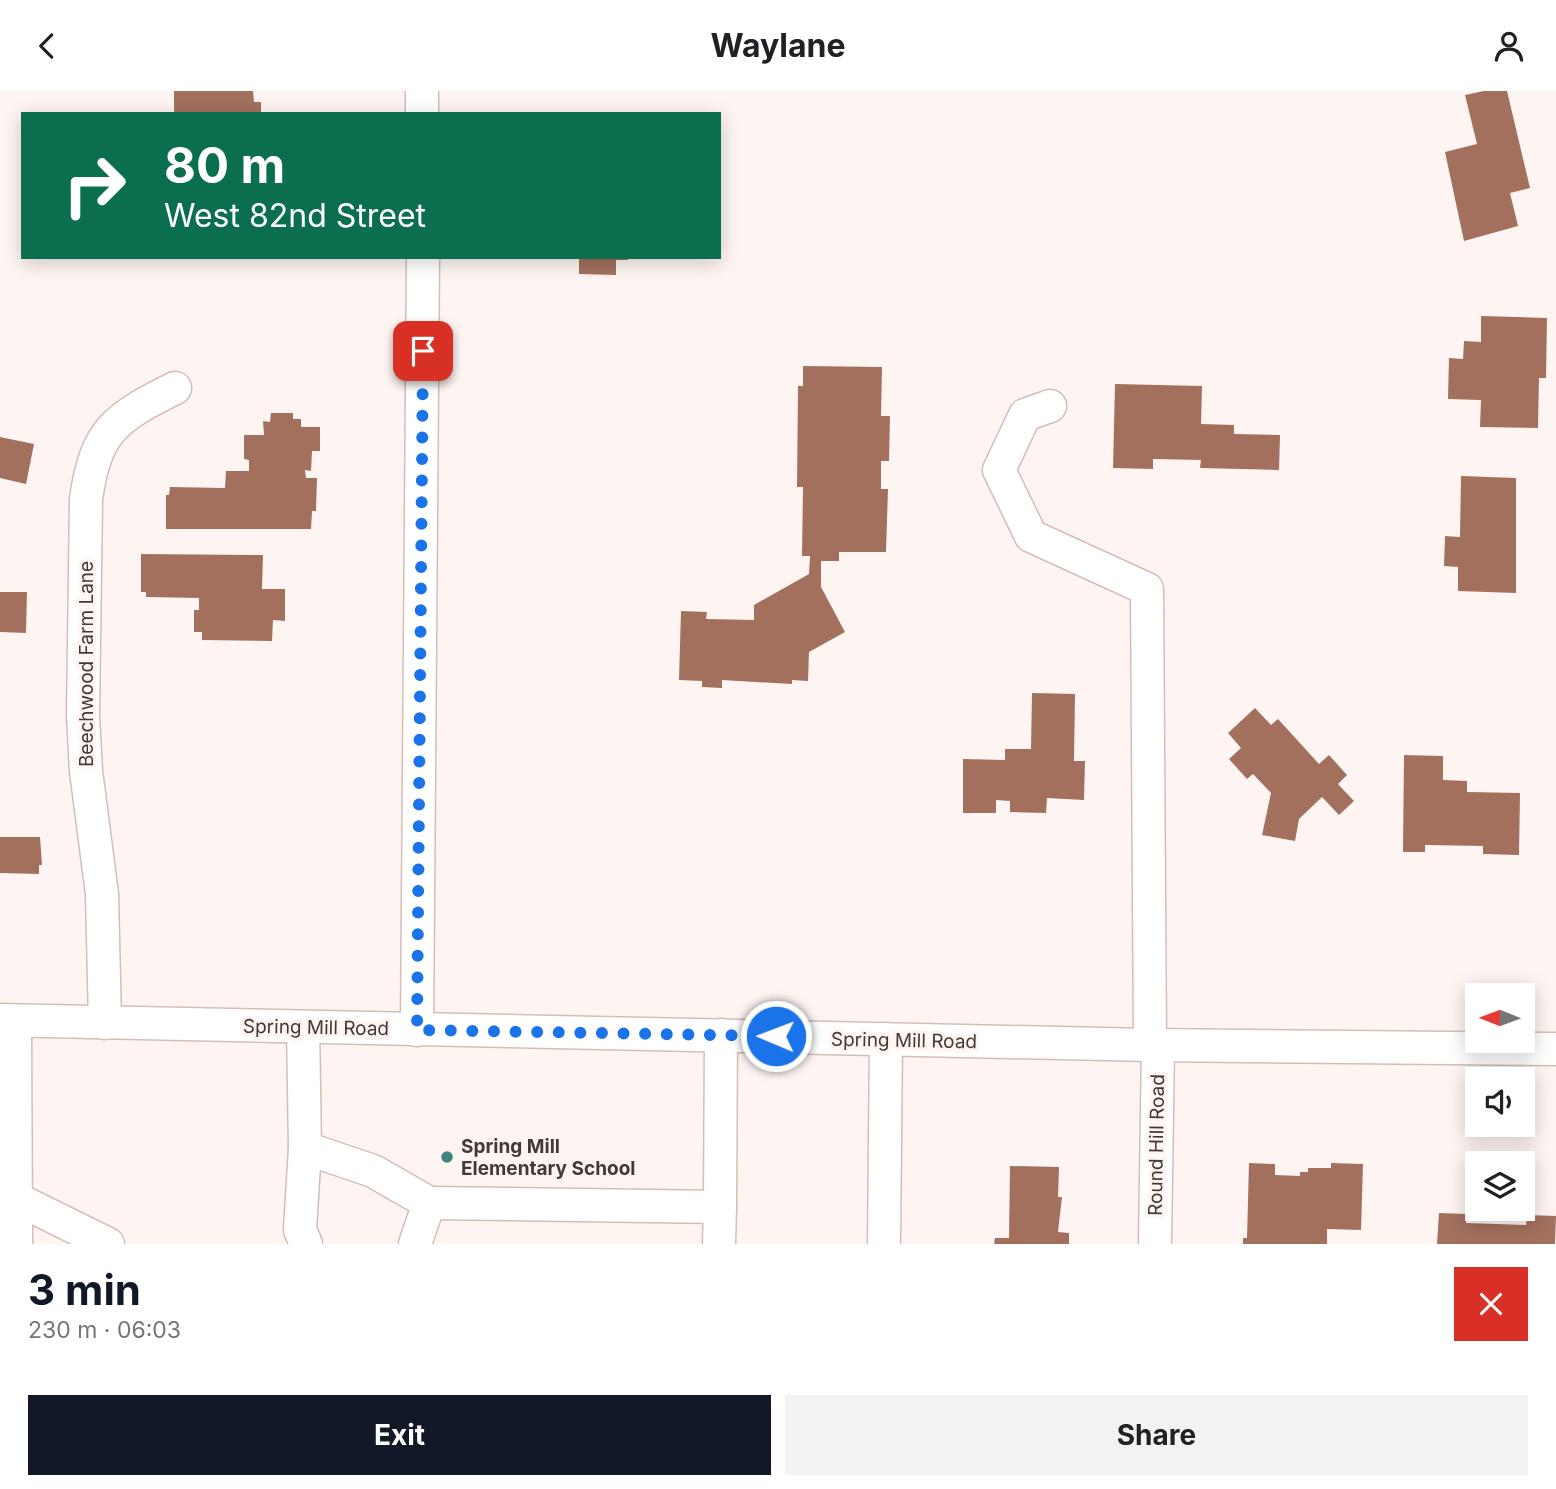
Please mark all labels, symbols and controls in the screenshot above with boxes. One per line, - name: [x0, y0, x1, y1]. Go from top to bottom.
- text: Waylane: [711, 26, 845, 65]
- icon: back: [28, 27, 66, 65]
- icon: person: [1490, 27, 1528, 65]
- text: 80 m: [164, 136, 285, 195]
- icon: right: [49, 140, 140, 231]
- text: West 82nd Street: [164, 196, 426, 235]
- pin: [393, 321, 453, 381]
- icon: arrive: [404, 332, 442, 370]
- street label: Beechwood Farm Lane: [75, 561, 98, 767]
- north arrow: [1465, 983, 1535, 1053]
- map controls: [1465, 983, 1535, 1221]
- position arrow: [739, 999, 813, 1073]
- street label: Spring Mill Road: [243, 1015, 389, 1040]
- street label: Spring Mill Road: [831, 1028, 977, 1053]
- button: sound: [1465, 1067, 1535, 1137]
- street label: Round Hill Road: [1144, 1074, 1169, 1216]
- place label: Spring Mill Elementary School: [461, 1135, 635, 1180]
- marker: Spring Mill Elementary School: [439, 1149, 455, 1165]
- button: layers: [1465, 1151, 1535, 1221]
- text: 3 min: [28, 1264, 141, 1315]
- button: close: [1454, 1267, 1528, 1341]
- text: 230 m · 06:03: [28, 1316, 181, 1344]
- button: Exit: [28, 1395, 771, 1475]
- button: Share: [785, 1395, 1528, 1475]

